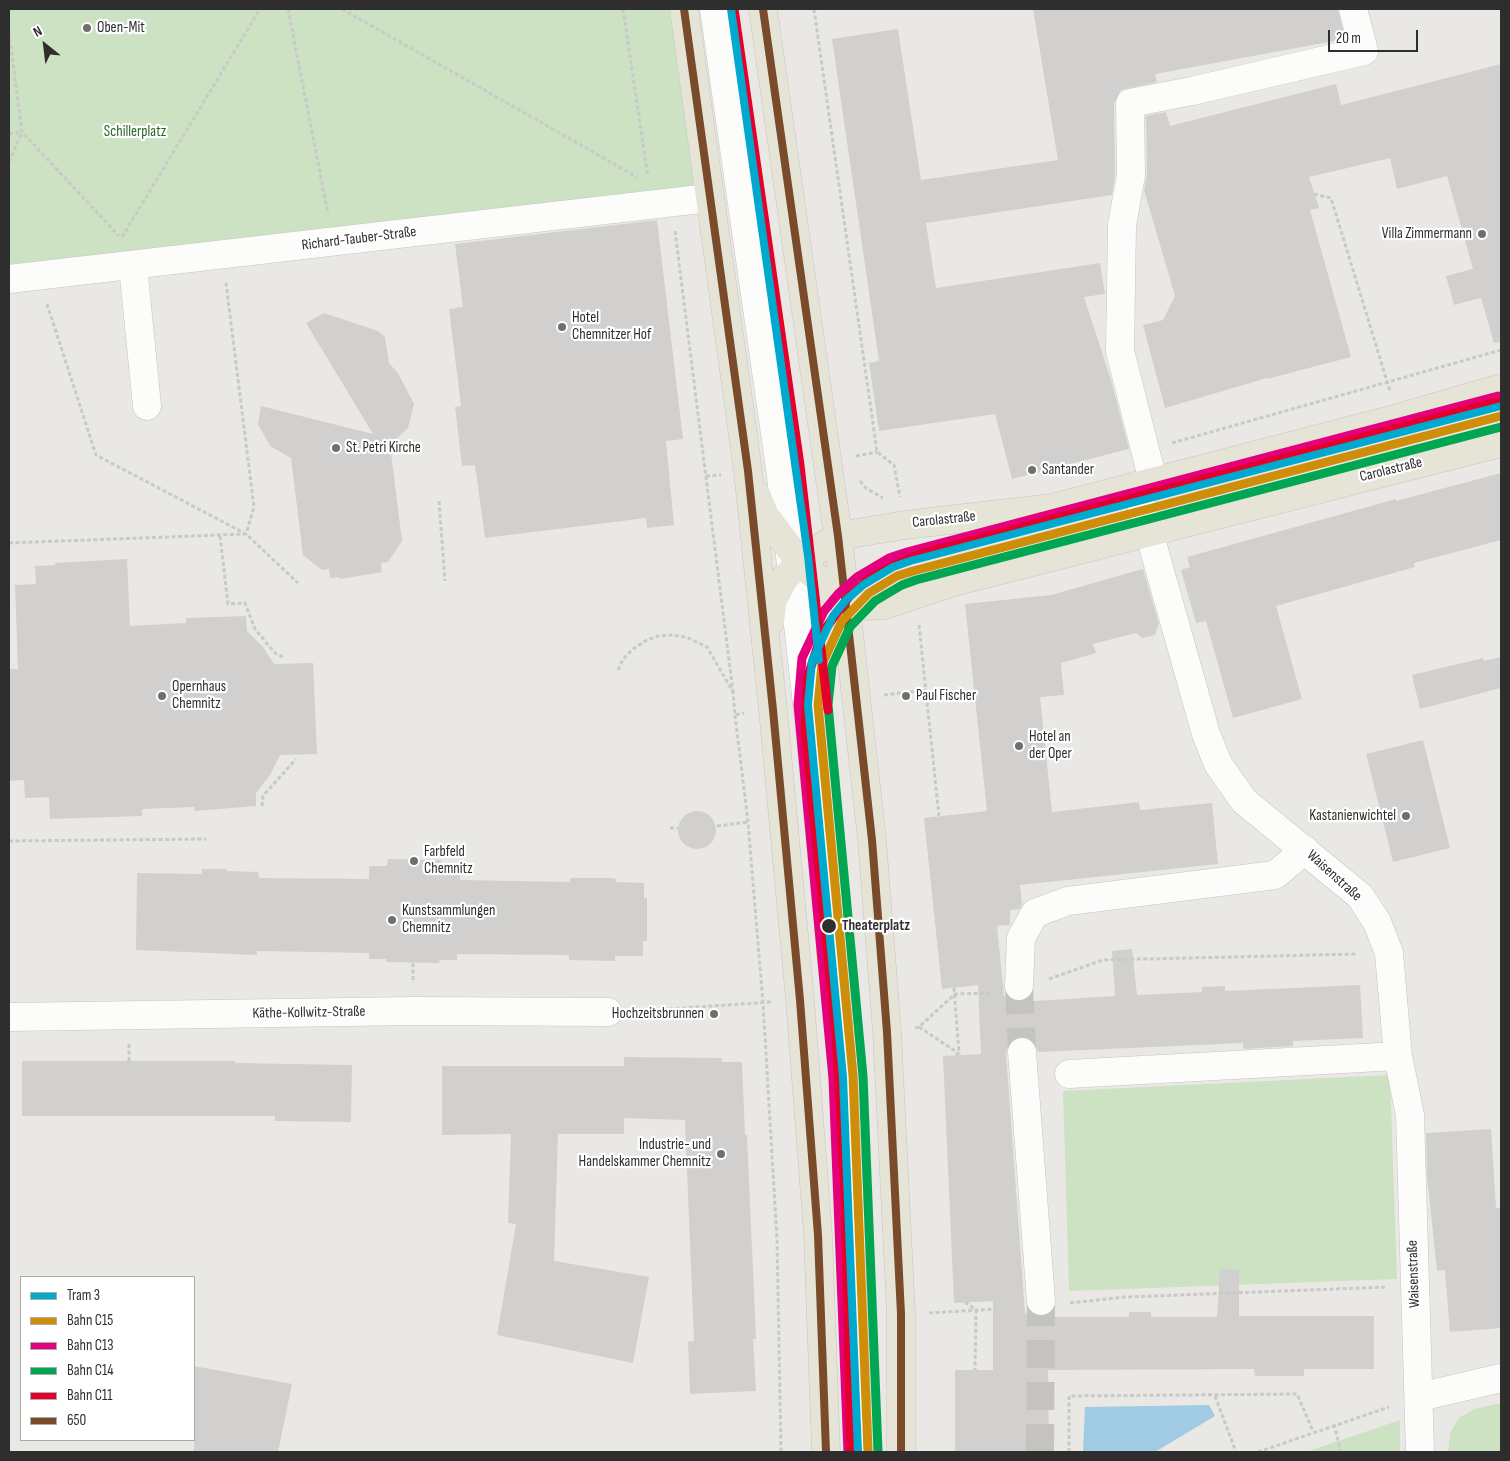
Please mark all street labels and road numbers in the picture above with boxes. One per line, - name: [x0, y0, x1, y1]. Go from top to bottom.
- street label: Richard-Tauber-Straße: [301, 223, 417, 255]
- street label: Carolastraße: [1358, 454, 1424, 486]
- street label: Carolastraße: [911, 508, 977, 532]
- street label: Waisenstraße: [1303, 847, 1365, 905]
- street label: Käthe-Kollwitz-Straße: [252, 1003, 366, 1023]
- street label: Waisenstraße: [1404, 1240, 1424, 1308]

